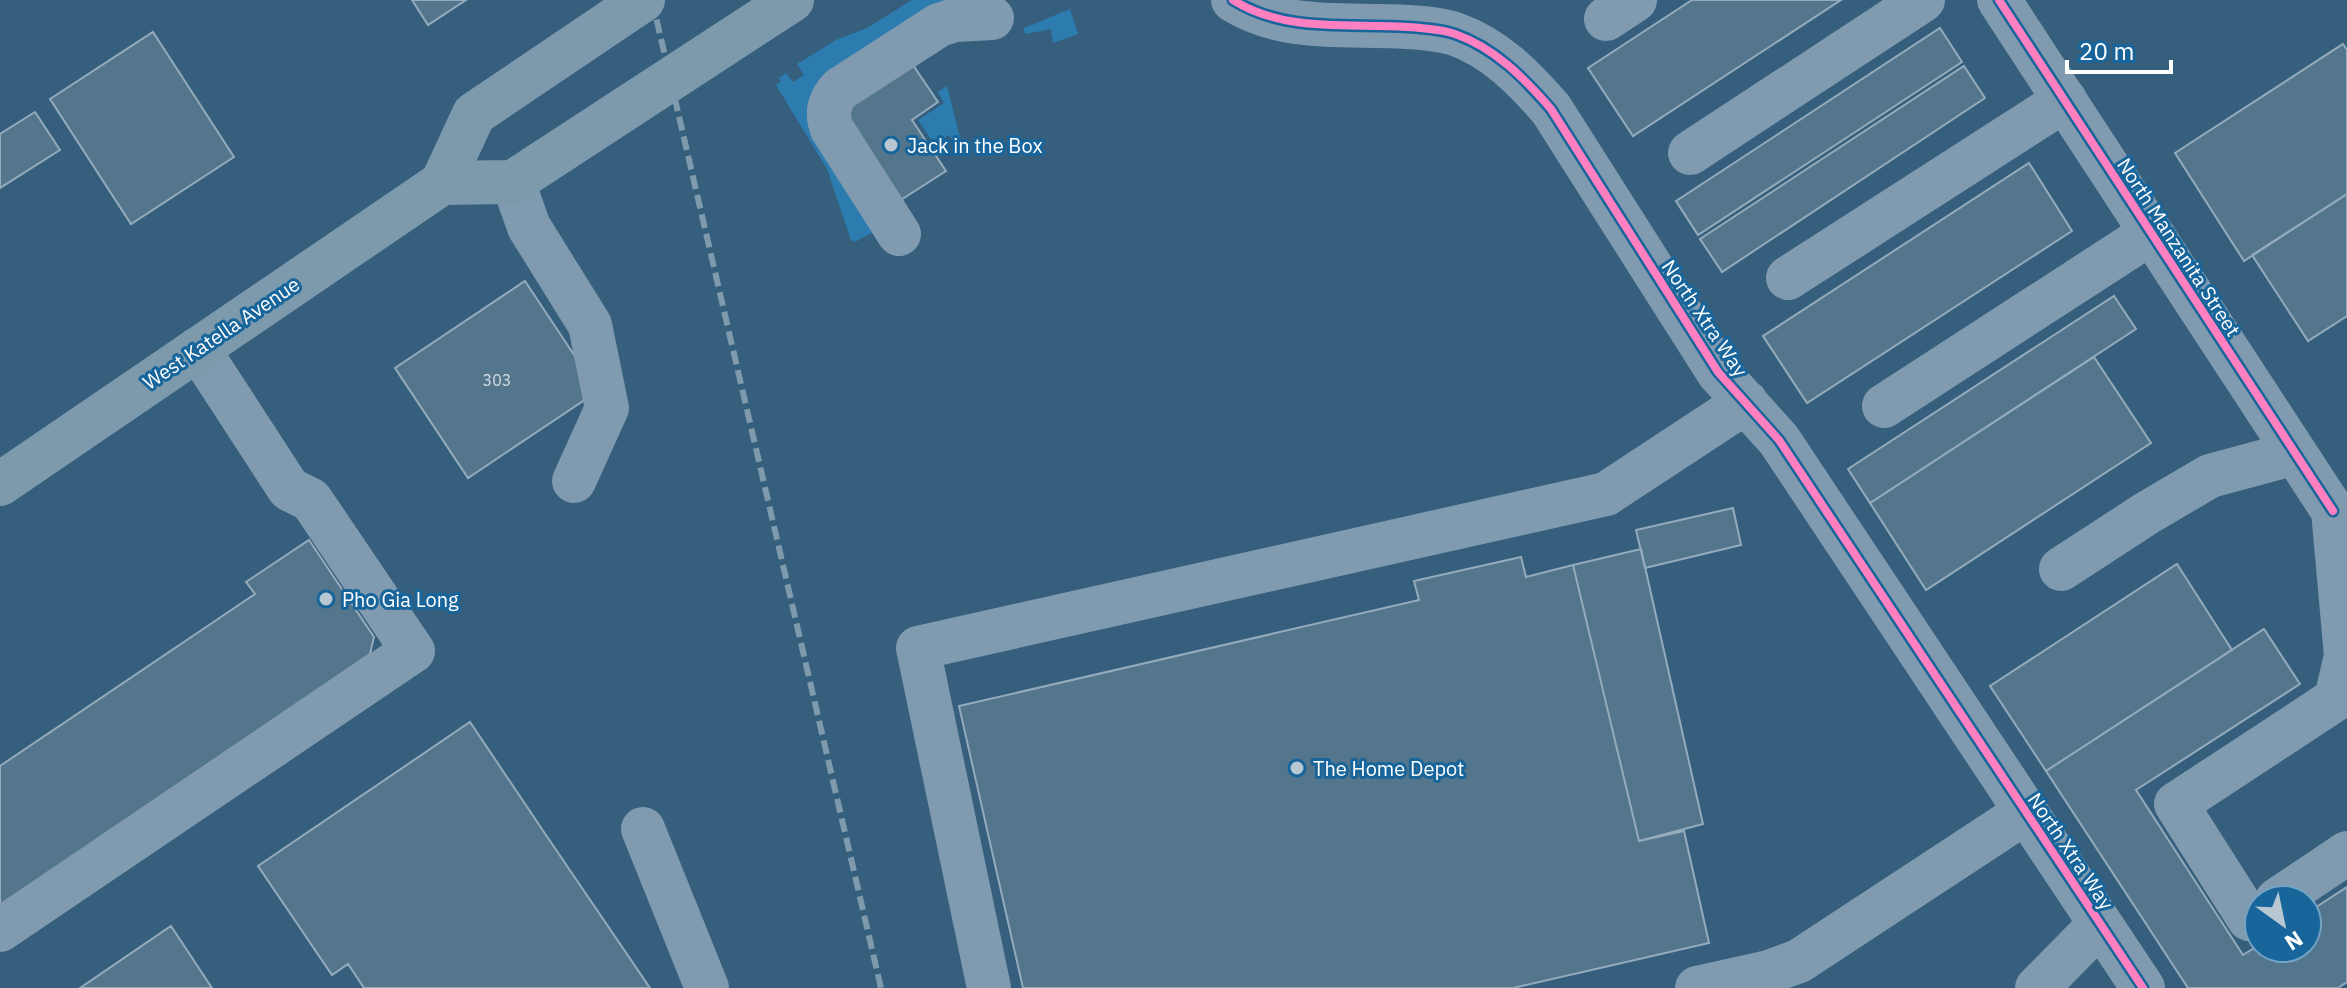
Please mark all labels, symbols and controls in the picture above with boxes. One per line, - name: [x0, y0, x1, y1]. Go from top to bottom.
- scale bar: [2067, 24, 2171, 74]
- text: 20 m: [2079, 35, 2134, 67]
- place label: Jack in the Box: [907, 132, 1043, 159]
- marker: Jack in the Box: [882, 136, 900, 154]
- street label: North Manzanita Street: [2111, 153, 2247, 341]
- street label: North Xtra Way: [1656, 254, 1754, 382]
- street label: West Katella Avenue: [137, 270, 305, 396]
- house number: 303: [483, 370, 511, 390]
- place label: Pho Gia Long: [342, 586, 459, 613]
- marker: Pho Gia Long: [317, 590, 335, 608]
- place label: The Home Depot: [1313, 755, 1464, 782]
- marker: The Home Depot: [1288, 759, 1306, 777]
- street label: North Xtra Way: [2022, 787, 2120, 915]
- north arrow: [2243, 884, 2323, 964]
- text: N: [2280, 925, 2309, 958]

